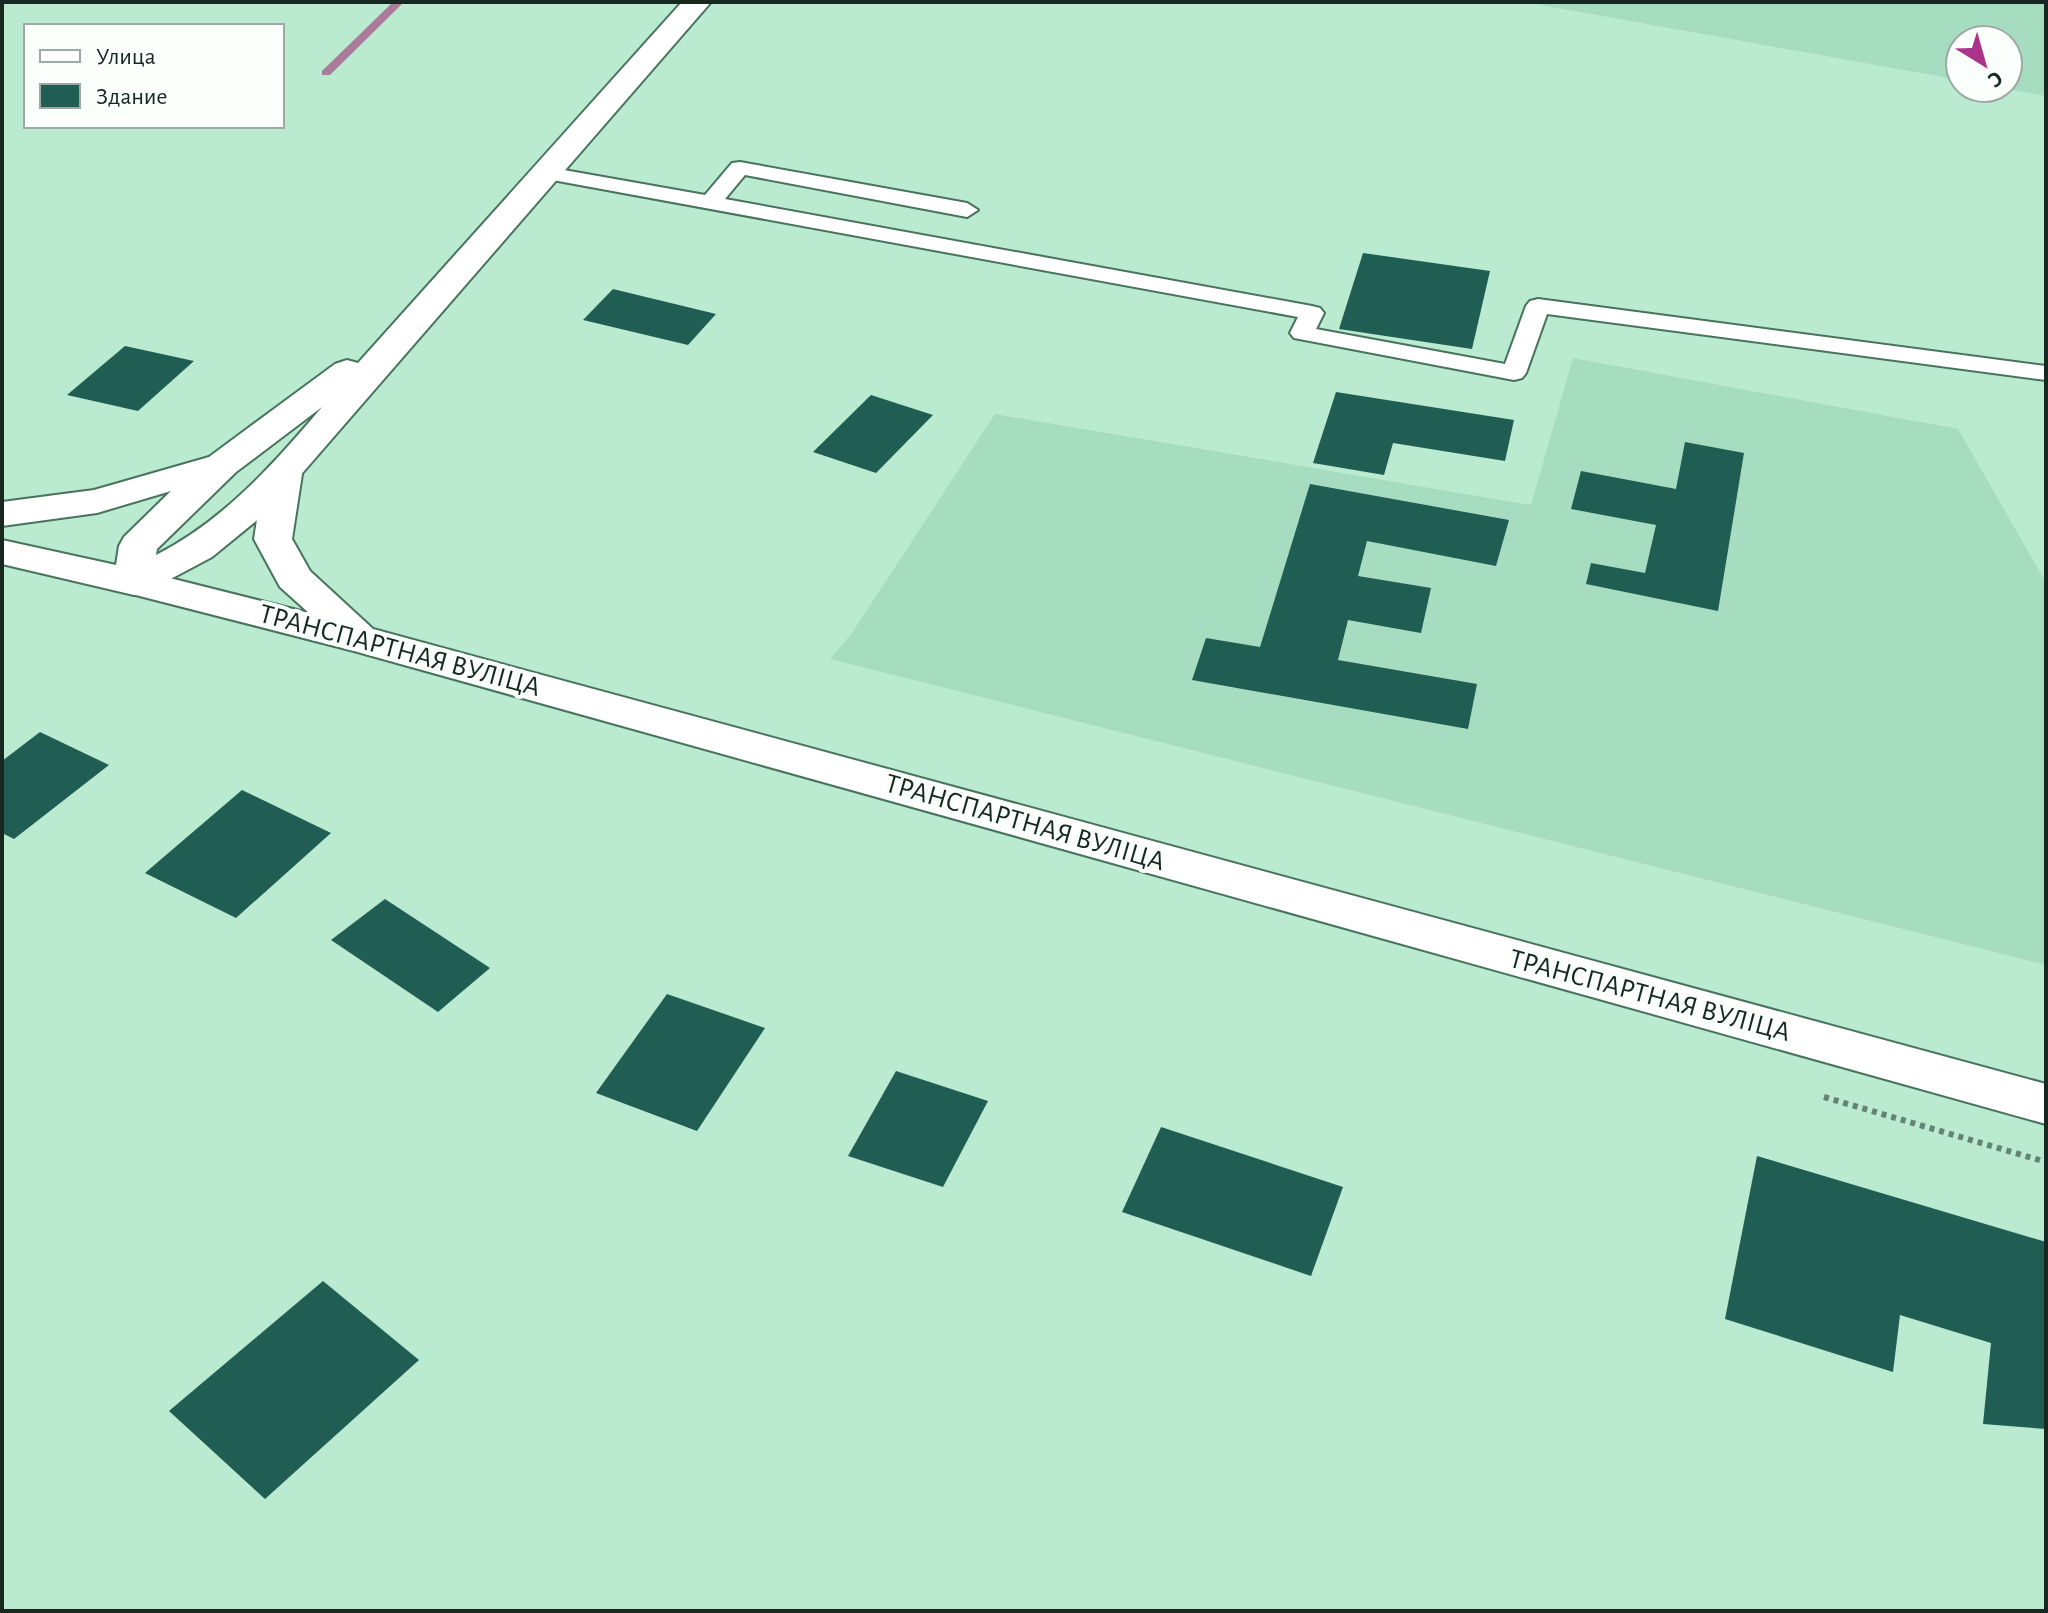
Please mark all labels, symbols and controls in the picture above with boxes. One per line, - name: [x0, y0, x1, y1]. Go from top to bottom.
- legend: [24, 24, 284, 128]
- north arrow: [1944, 24, 2024, 104]
- text: Улица: [96, 45, 156, 69]
- text: С: [1984, 67, 2007, 92]
- text: Здание: [96, 85, 167, 109]
- street label: ТРАНСПАРТНАЯ ВУЛІЦА: [257, 600, 543, 702]
- street label: ТРАНСПАРТНАЯ ВУЛІЦА: [882, 770, 1168, 876]
- street label: ТРАНСПАРТНАЯ ВУЛІЦА: [1507, 945, 1793, 1047]

